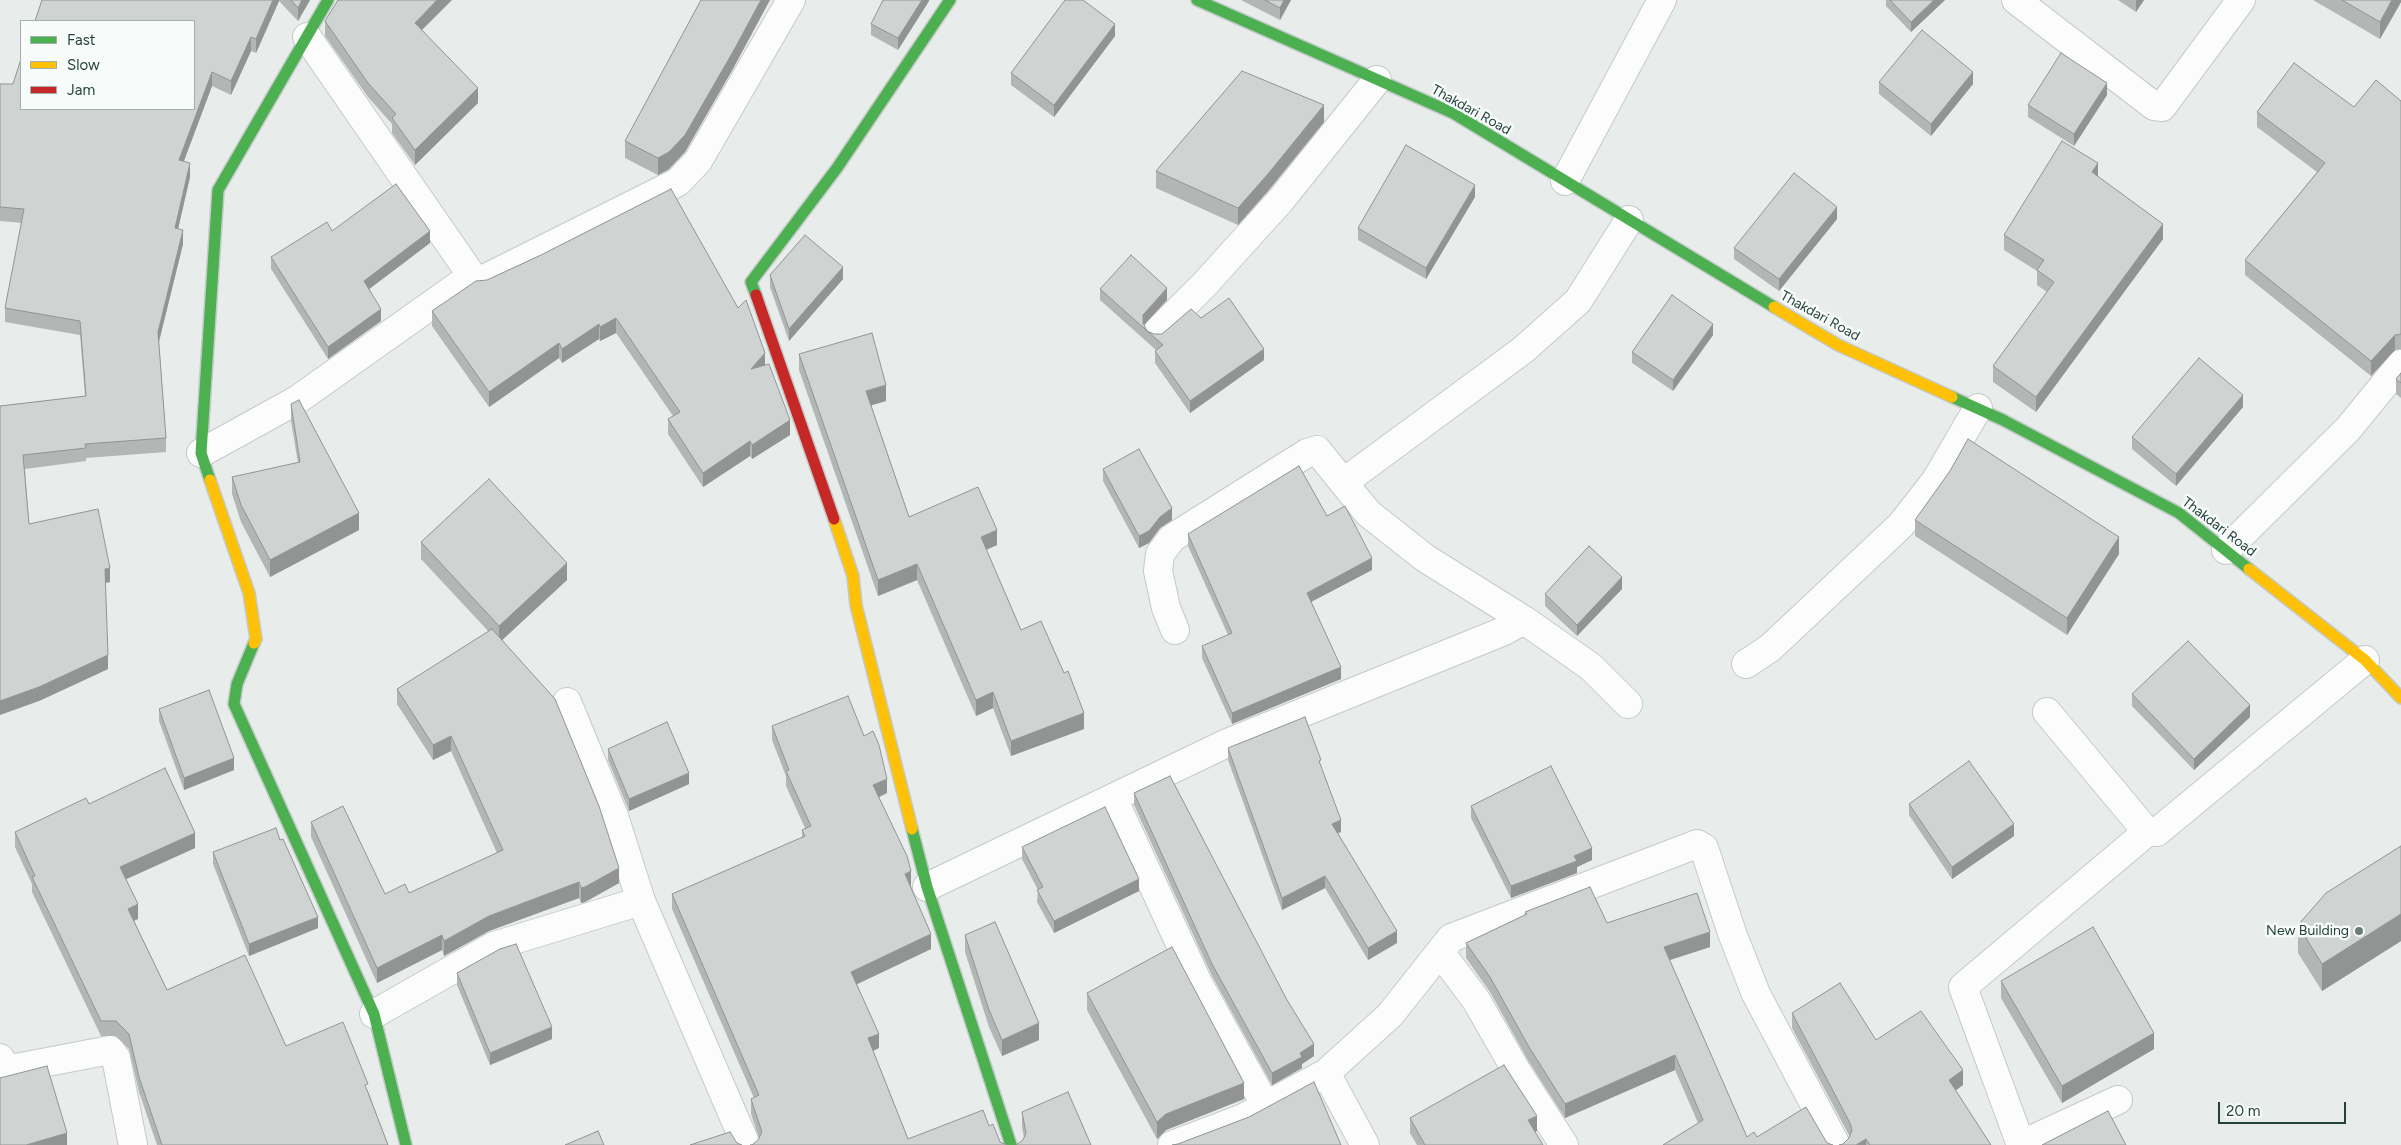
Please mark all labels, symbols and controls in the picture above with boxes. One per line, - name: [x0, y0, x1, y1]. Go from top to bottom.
- legend: [20, 20, 195, 110]
- text: Fast: [67, 31, 95, 49]
- text: Slow: [67, 56, 100, 74]
- text: Jam: [67, 81, 95, 99]
- street label: Thakdari Road: [1428, 81, 1514, 139]
- street label: Thakdari Road: [1777, 287, 1863, 345]
- street label: Thakdari Road: [2179, 494, 2259, 560]
- place label: New Building: [2266, 923, 2349, 939]
- marker: New Building: [2353, 925, 2365, 937]
- scale bar: [2221, 1092, 2348, 1124]
- text: 20 m: [2226, 1102, 2260, 1120]

